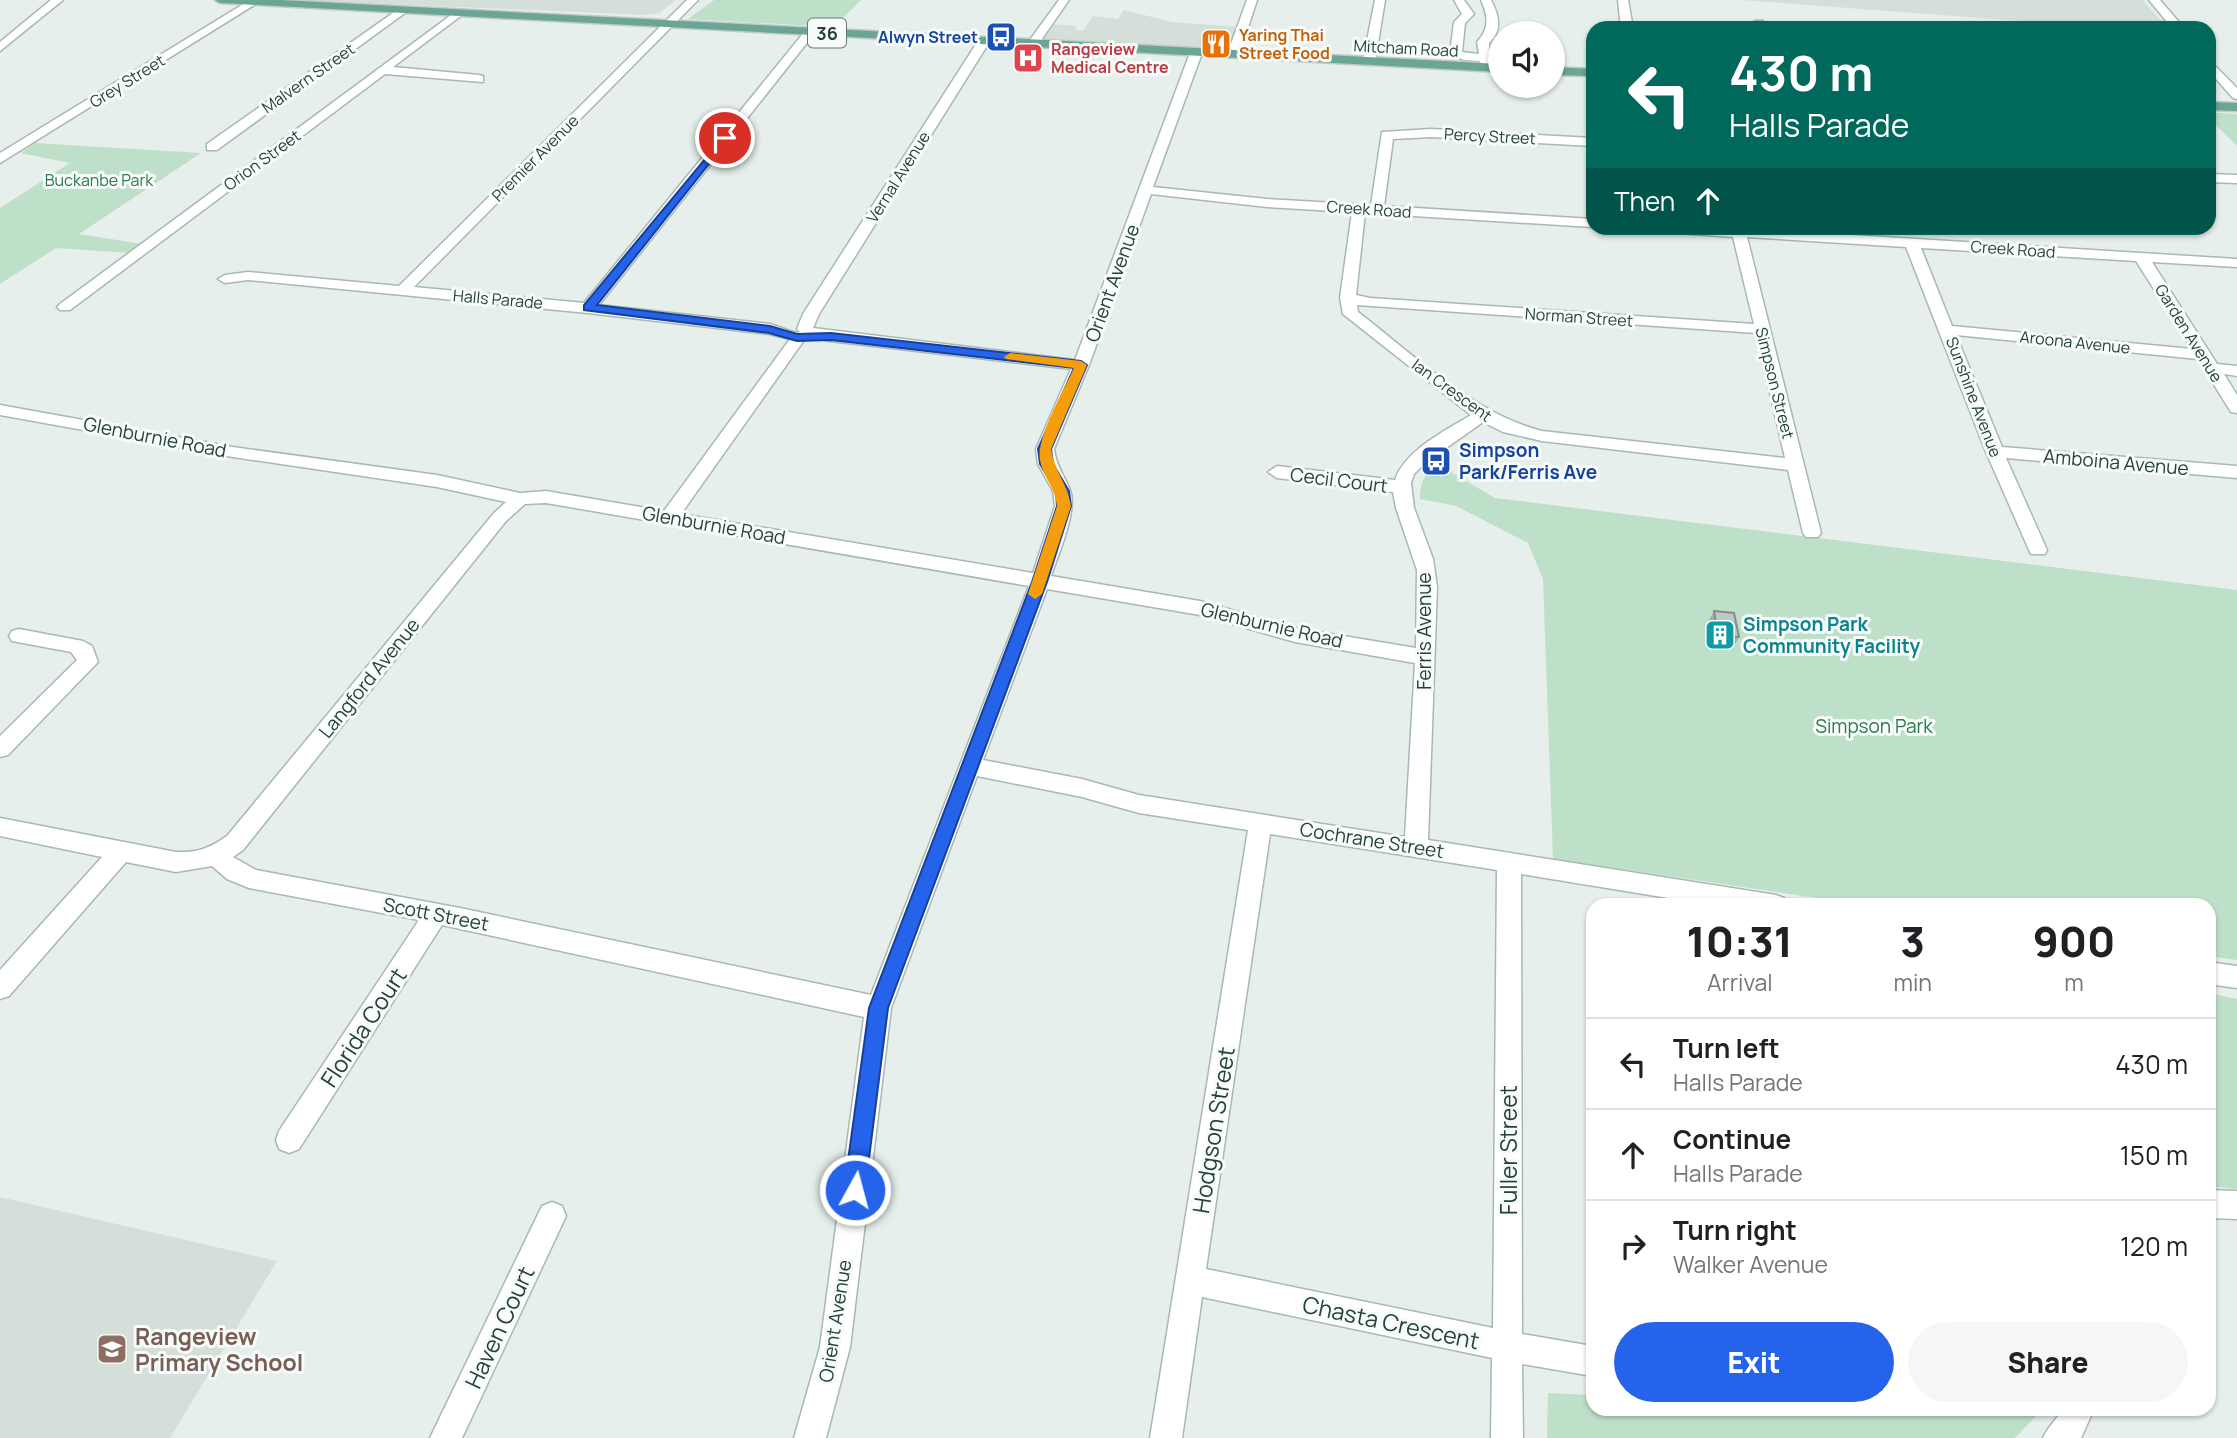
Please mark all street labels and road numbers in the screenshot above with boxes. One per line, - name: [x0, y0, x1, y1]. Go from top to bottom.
- road number: 36: [808, 18, 846, 48]
- street label: Mitcham Road: [1353, 34, 1459, 62]
- street label: Malvern Street: [257, 38, 359, 118]
- street label: Grey Street: [85, 49, 169, 113]
- street label: Premier Avenue: [487, 110, 583, 206]
- street label: Percy Street: [1444, 123, 1536, 149]
- street label: Orion Street: [219, 125, 305, 195]
- street label: Vernal Avenue: [861, 127, 935, 227]
- street label: Creek Road: [1326, 195, 1412, 223]
- street label: Orient Avenue: [1079, 220, 1145, 346]
- street label: Creek Road: [1970, 235, 2056, 263]
- street label: Garden Avenue: [2150, 280, 2228, 386]
- street label: Halls Parade: [452, 284, 544, 314]
- street label: Norman Street: [1524, 302, 1634, 332]
- street label: Simpson Street: [1751, 325, 1799, 441]
- street label: Aroona Avenue: [2019, 325, 2131, 359]
- street label: Sunshine Avenue: [1941, 334, 2007, 460]
- street label: Ian Crescent: [1408, 354, 1496, 426]
- street label: Glenburnie Road: [81, 410, 229, 464]
- street label: Amboina Avenue: [2042, 443, 2190, 481]
- street label: Cecil Court: [1289, 461, 1389, 499]
- street label: Glenburnie Road: [640, 500, 788, 550]
- street label: Ferris Avenue: [1411, 572, 1437, 690]
- street label: Glenburnie Road: [1198, 596, 1346, 654]
- street label: Langford Avenue: [313, 613, 425, 743]
- street label: Cochrane Street: [1298, 816, 1446, 864]
- street label: Scott Street: [381, 891, 491, 937]
- street label: Florida Court: [312, 961, 414, 1093]
- street label: Hodgson Street: [1184, 1044, 1242, 1216]
- street label: Fuller Street: [1492, 1085, 1524, 1215]
- street label: Orient Avenue: [812, 1258, 858, 1384]
- street label: Haven Court: [457, 1260, 541, 1394]
- street label: Chasta Crescent: [1300, 1288, 1482, 1356]

